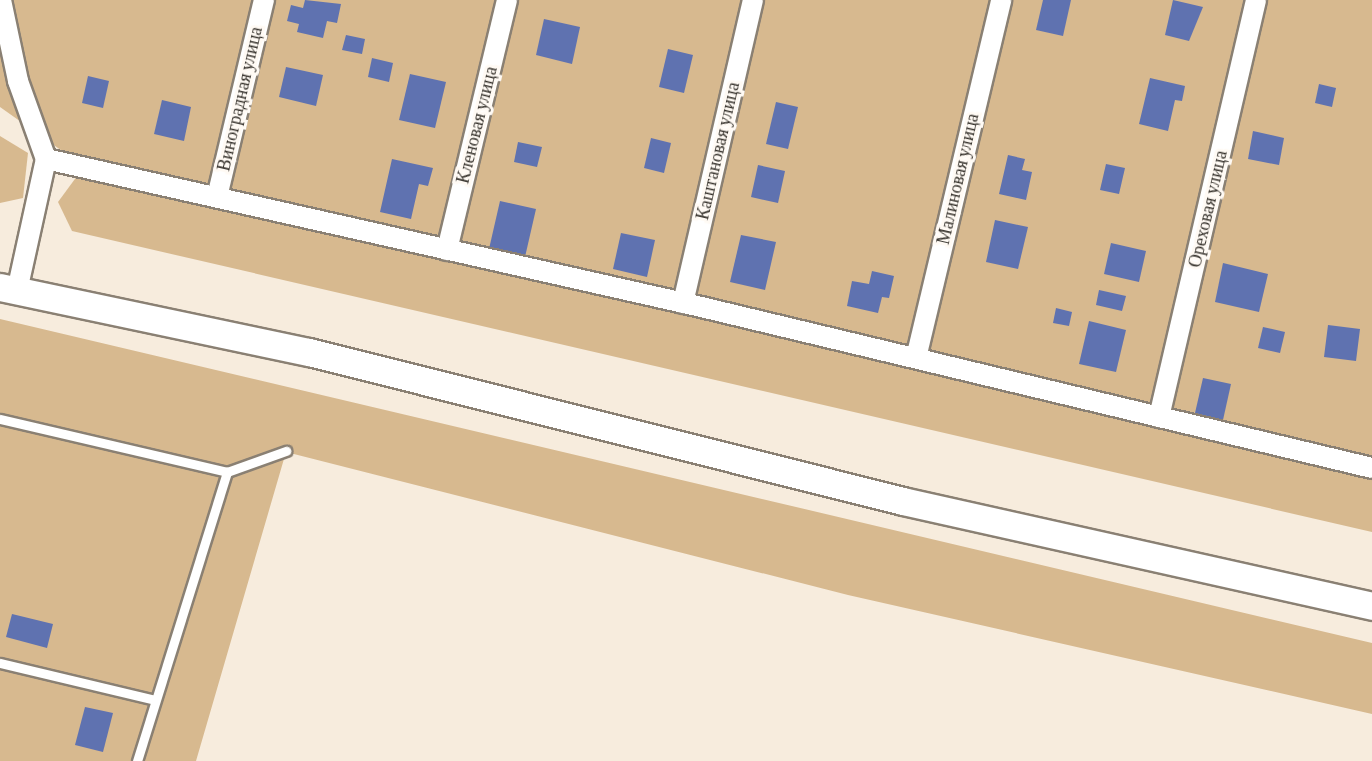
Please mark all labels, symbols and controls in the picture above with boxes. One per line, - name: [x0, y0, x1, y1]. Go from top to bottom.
- street label: Виноградная улица: [213, 25, 267, 173]
- street label: Кленовая улица: [452, 64, 502, 186]
- street label: Каштановая улица: [692, 80, 744, 222]
- street label: Малиновая улица: [932, 111, 984, 247]
- street label: Ореховая улица: [1184, 148, 1232, 270]

